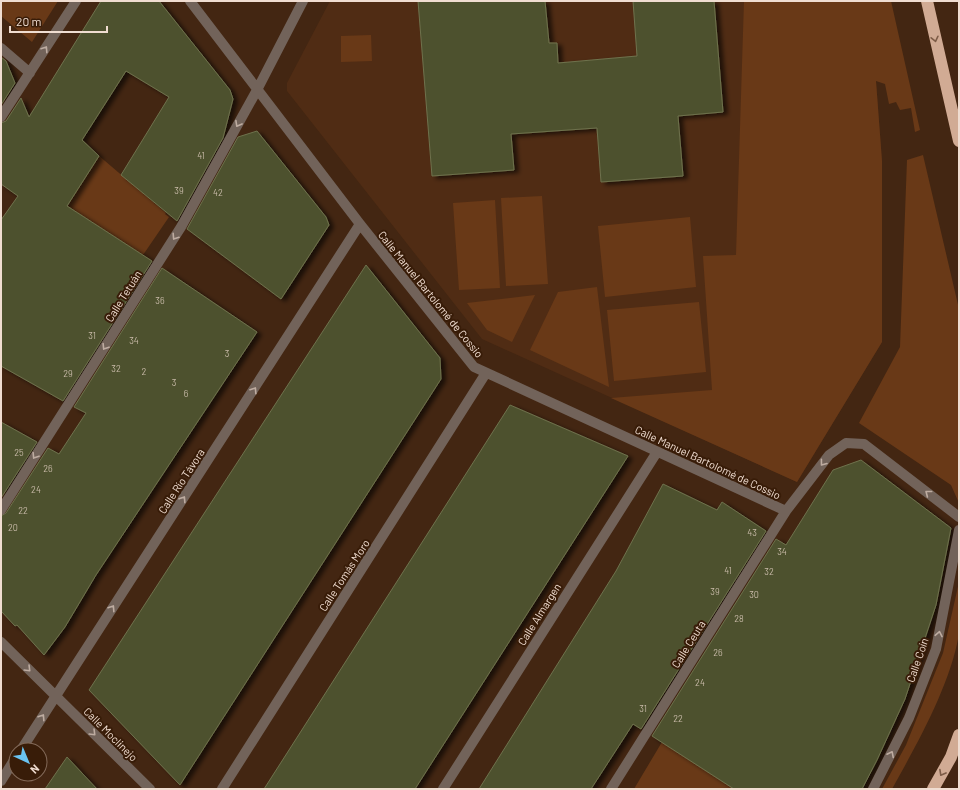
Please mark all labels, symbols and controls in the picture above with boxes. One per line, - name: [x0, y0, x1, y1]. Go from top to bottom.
- scale bar: [10, 8, 107, 34]
- text: 20 m: [16, 14, 42, 28]
- one-way arrow: [931, 36, 939, 42]
- one-way arrow: [40, 46, 48, 53]
- one-way arrow: [236, 120, 243, 127]
- house number: 41: [197, 150, 205, 161]
- house number: 39: [174, 185, 184, 196]
- house number: 42: [213, 187, 223, 198]
- street label: Calle Manuel Bartolomé de Cossio: [376, 228, 486, 360]
- one-way arrow: [172, 233, 179, 240]
- street label: Calle Tetuán: [102, 268, 144, 324]
- house number: 36: [155, 295, 165, 306]
- house number: 31: [88, 330, 96, 341]
- house number: 34: [129, 335, 139, 346]
- one-way arrow: [102, 343, 110, 350]
- house number: 3: [225, 348, 230, 359]
- house number: 32: [111, 363, 121, 374]
- house number: 2: [142, 366, 147, 377]
- house number: 29: [63, 368, 73, 379]
- house number: 3: [172, 377, 177, 388]
- one-way arrow: [249, 387, 257, 394]
- house number: 6: [184, 388, 189, 399]
- street label: Calle Manuel Bartolomé de Cossio: [633, 422, 783, 502]
- street label: Calle Río Távora: [155, 446, 207, 516]
- house number: 25: [14, 447, 24, 458]
- one-way arrow: [32, 452, 40, 459]
- one-way arrow: [820, 458, 827, 465]
- house number: 26: [43, 463, 53, 474]
- house number: 24: [31, 484, 41, 495]
- one-way arrow: [926, 491, 933, 498]
- one-way arrow: [178, 496, 186, 503]
- house number: 22: [18, 505, 28, 516]
- house number: 20: [8, 522, 18, 533]
- house number: 43: [747, 527, 757, 538]
- street label: Calle Tomás Moro: [316, 537, 372, 613]
- house number: 34: [777, 546, 787, 557]
- house number: 41: [724, 565, 732, 576]
- house number: 32: [764, 566, 774, 577]
- street label: Calle Almargen: [515, 580, 563, 647]
- house number: 39: [710, 586, 720, 597]
- house number: 30: [749, 589, 759, 600]
- one-way arrow: [108, 605, 115, 612]
- house number: 28: [734, 613, 744, 624]
- street label: Calle Ceuta: [668, 618, 708, 670]
- one-way arrow: [934, 631, 942, 637]
- street label: Calle Coín: [903, 636, 931, 684]
- house number: 26: [713, 647, 723, 658]
- one-way arrow: [23, 664, 31, 672]
- house number: 24: [695, 677, 705, 688]
- house number: 31: [639, 703, 647, 714]
- street label: Calle Moclinejo: [81, 704, 141, 764]
- house number: 22: [673, 713, 683, 724]
- one-way arrow: [37, 714, 45, 721]
- one-way arrow: [88, 728, 96, 736]
- north arrow: [8, 742, 48, 782]
- one-way arrow: [886, 751, 894, 758]
- text: N: [28, 762, 42, 777]
- one-way arrow: [939, 769, 946, 776]

